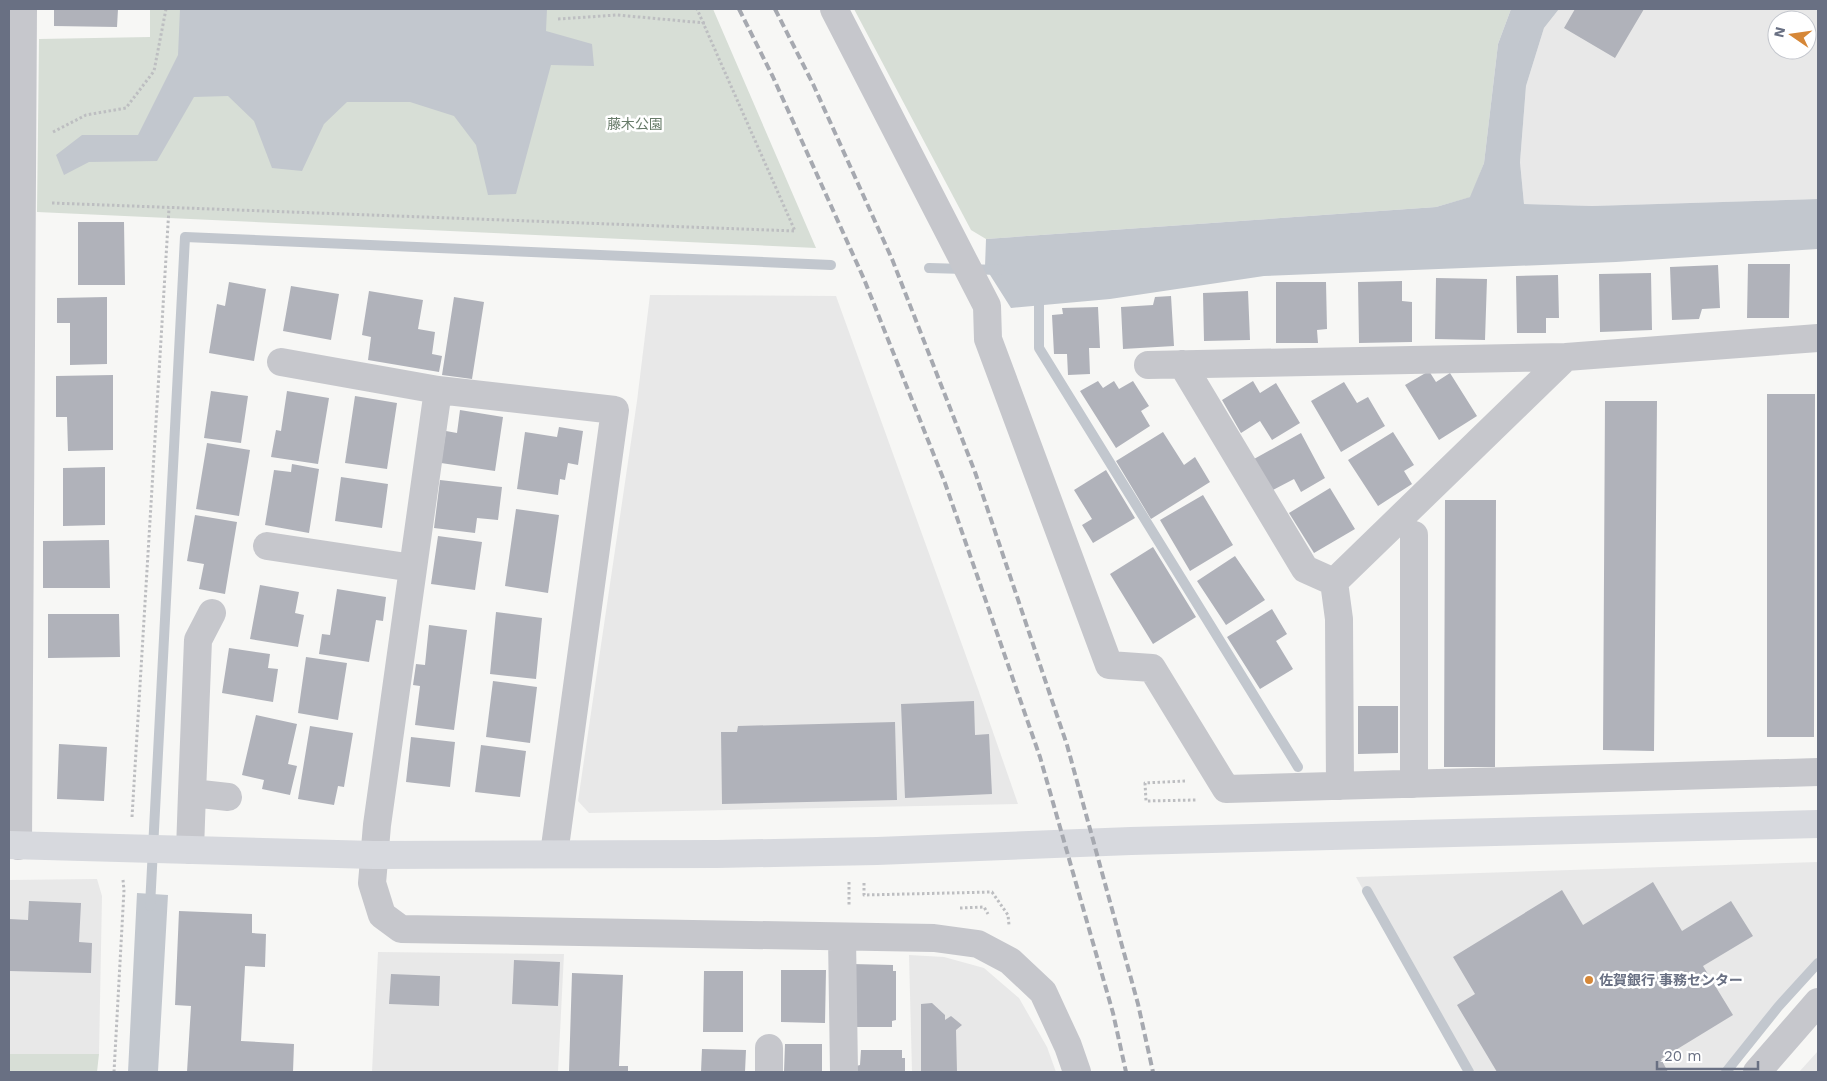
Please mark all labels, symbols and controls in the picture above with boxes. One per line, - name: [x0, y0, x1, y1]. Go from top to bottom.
- north arrow: [1767, 10, 1817, 60]
- text: N: [1770, 25, 1788, 39]
- park label: 藤木公園: [607, 116, 663, 132]
- place label: 佐賀銀行 事務センター: [1599, 972, 1743, 988]
- marker: 佐賀銀行 事務センター: [1583, 974, 1595, 986]
- scale bar: [1657, 1038, 1758, 1070]
- text: 20 m: [1664, 1047, 1702, 1065]

